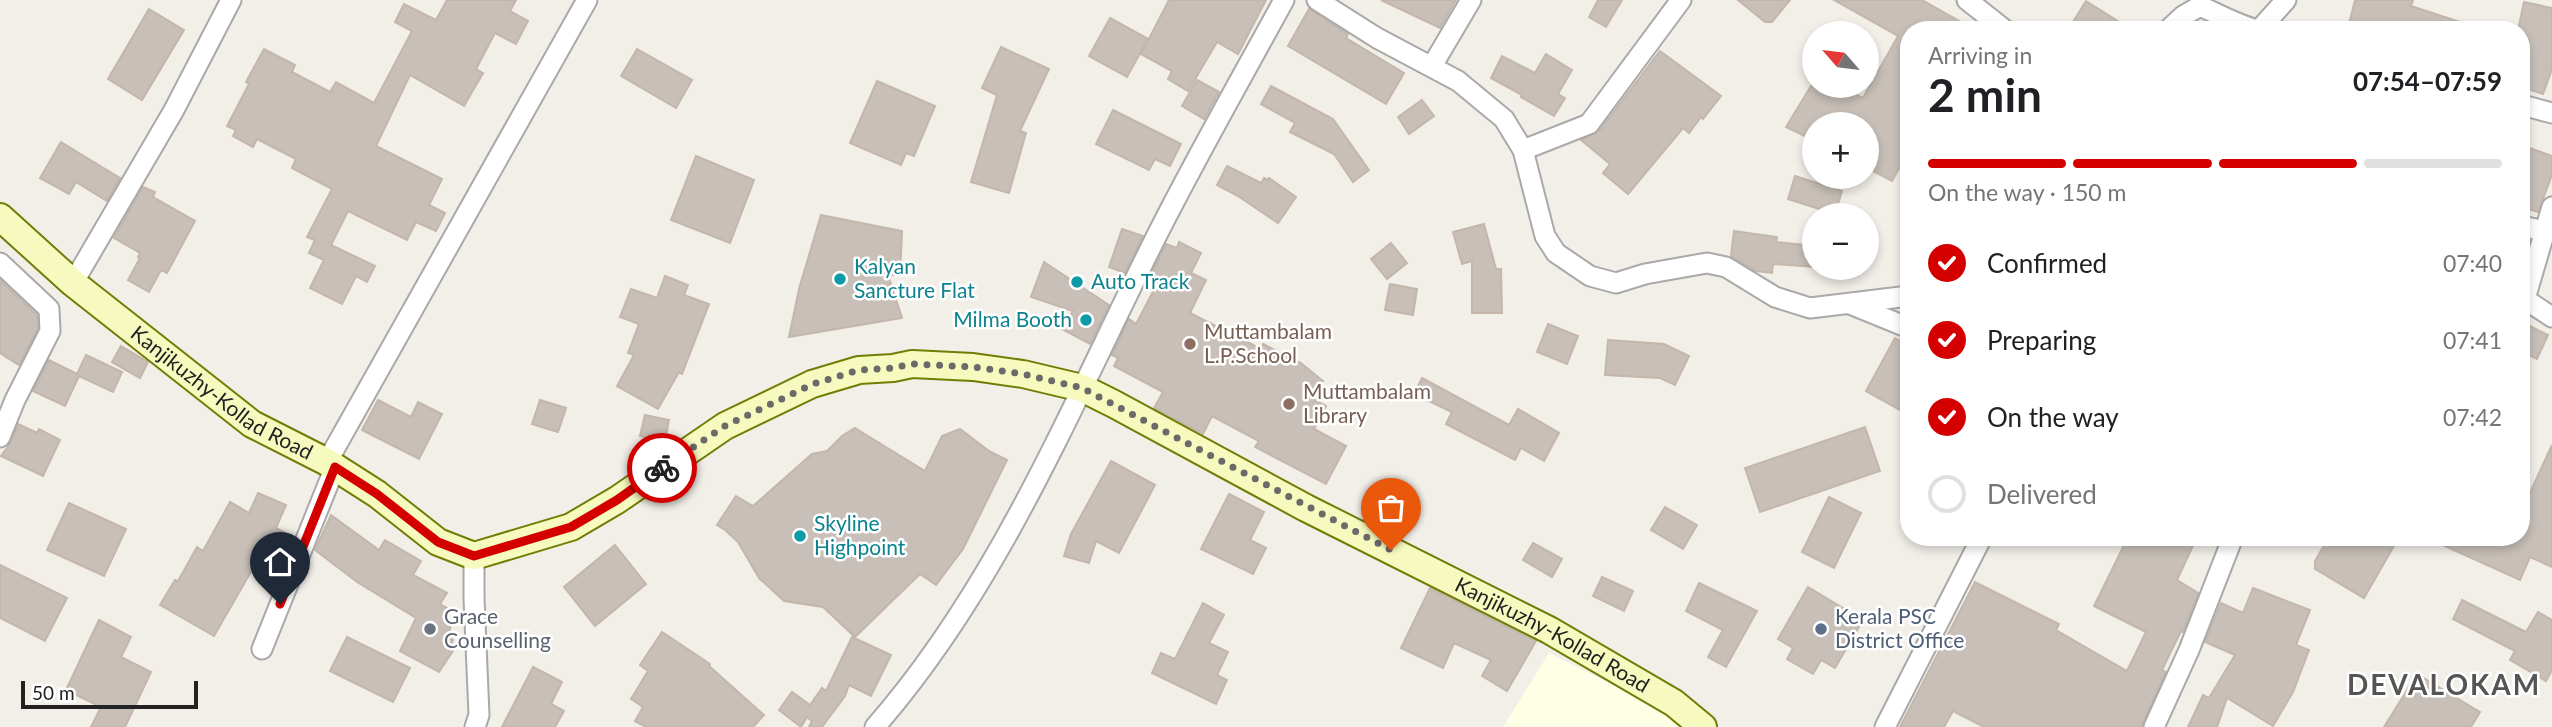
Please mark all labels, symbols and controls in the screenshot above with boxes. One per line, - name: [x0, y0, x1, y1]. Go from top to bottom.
- north arrow: [1802, 21, 1880, 98]
- map controls: [1802, 21, 1879, 280]
- text: Arriving in: [1928, 41, 2032, 69]
- text: 07:54–07:59: [2353, 65, 2502, 97]
- text: 2 min: [1928, 67, 2042, 122]
- button: +: [1802, 112, 1879, 189]
- text: On the way · 150 m: [1928, 178, 2127, 206]
- button: −: [1802, 203, 1879, 280]
- icon: check: [1928, 244, 1966, 282]
- text: Confirmed: [1987, 247, 2107, 279]
- text: 07:40: [2443, 249, 2502, 277]
- place label: Kalyan Sancture Flat: [854, 253, 975, 302]
- place label: Auto Track: [1091, 268, 1190, 293]
- marker: Kalyan Sancture Flat: [832, 271, 848, 287]
- marker: Auto Track: [1069, 274, 1085, 290]
- place label: Milma Booth: [953, 306, 1072, 331]
- marker: Milma Booth: [1078, 312, 1094, 328]
- place label: Muttambalam L.P.School: [1204, 318, 1332, 367]
- street label: Kanjikuzhy-Kollad Road: [127, 320, 318, 464]
- icon: check: [1928, 321, 1966, 359]
- text: Preparing: [1987, 324, 2096, 356]
- text: 07:41: [2443, 326, 2502, 354]
- marker: Muttambalam L.P.School: [1182, 336, 1198, 352]
- place label: Muttambalam Library: [1303, 378, 1431, 427]
- marker: Muttambalam Library: [1281, 396, 1297, 412]
- icon: check: [1928, 398, 1966, 436]
- text: On the way: [1987, 401, 2119, 433]
- text: 07:42: [2443, 403, 2502, 431]
- courier: [627, 433, 697, 503]
- icon: bike: [643, 449, 681, 487]
- pin: [1361, 478, 1421, 550]
- text: Delivered: [1987, 478, 2097, 510]
- icon: bag: [1372, 489, 1410, 527]
- place label: Skyline Highpoint: [814, 510, 906, 559]
- marker: Skyline Highpoint: [792, 528, 808, 544]
- pin: [250, 532, 310, 604]
- icon: home: [261, 543, 299, 581]
- street label: Kanjikuzhy-Kollad Road: [1452, 571, 1654, 697]
- place label: Grace Counselling: [444, 603, 551, 652]
- place label: Kerala PSC District Office: [1835, 603, 1964, 652]
- marker: Grace Counselling: [422, 621, 438, 637]
- marker: Kerala PSC District Office: [1813, 621, 1829, 637]
- district label: DEVALOKAM: [2347, 667, 2541, 701]
- scale bar: [21, 678, 198, 710]
- text: 50 m: [32, 681, 75, 704]

